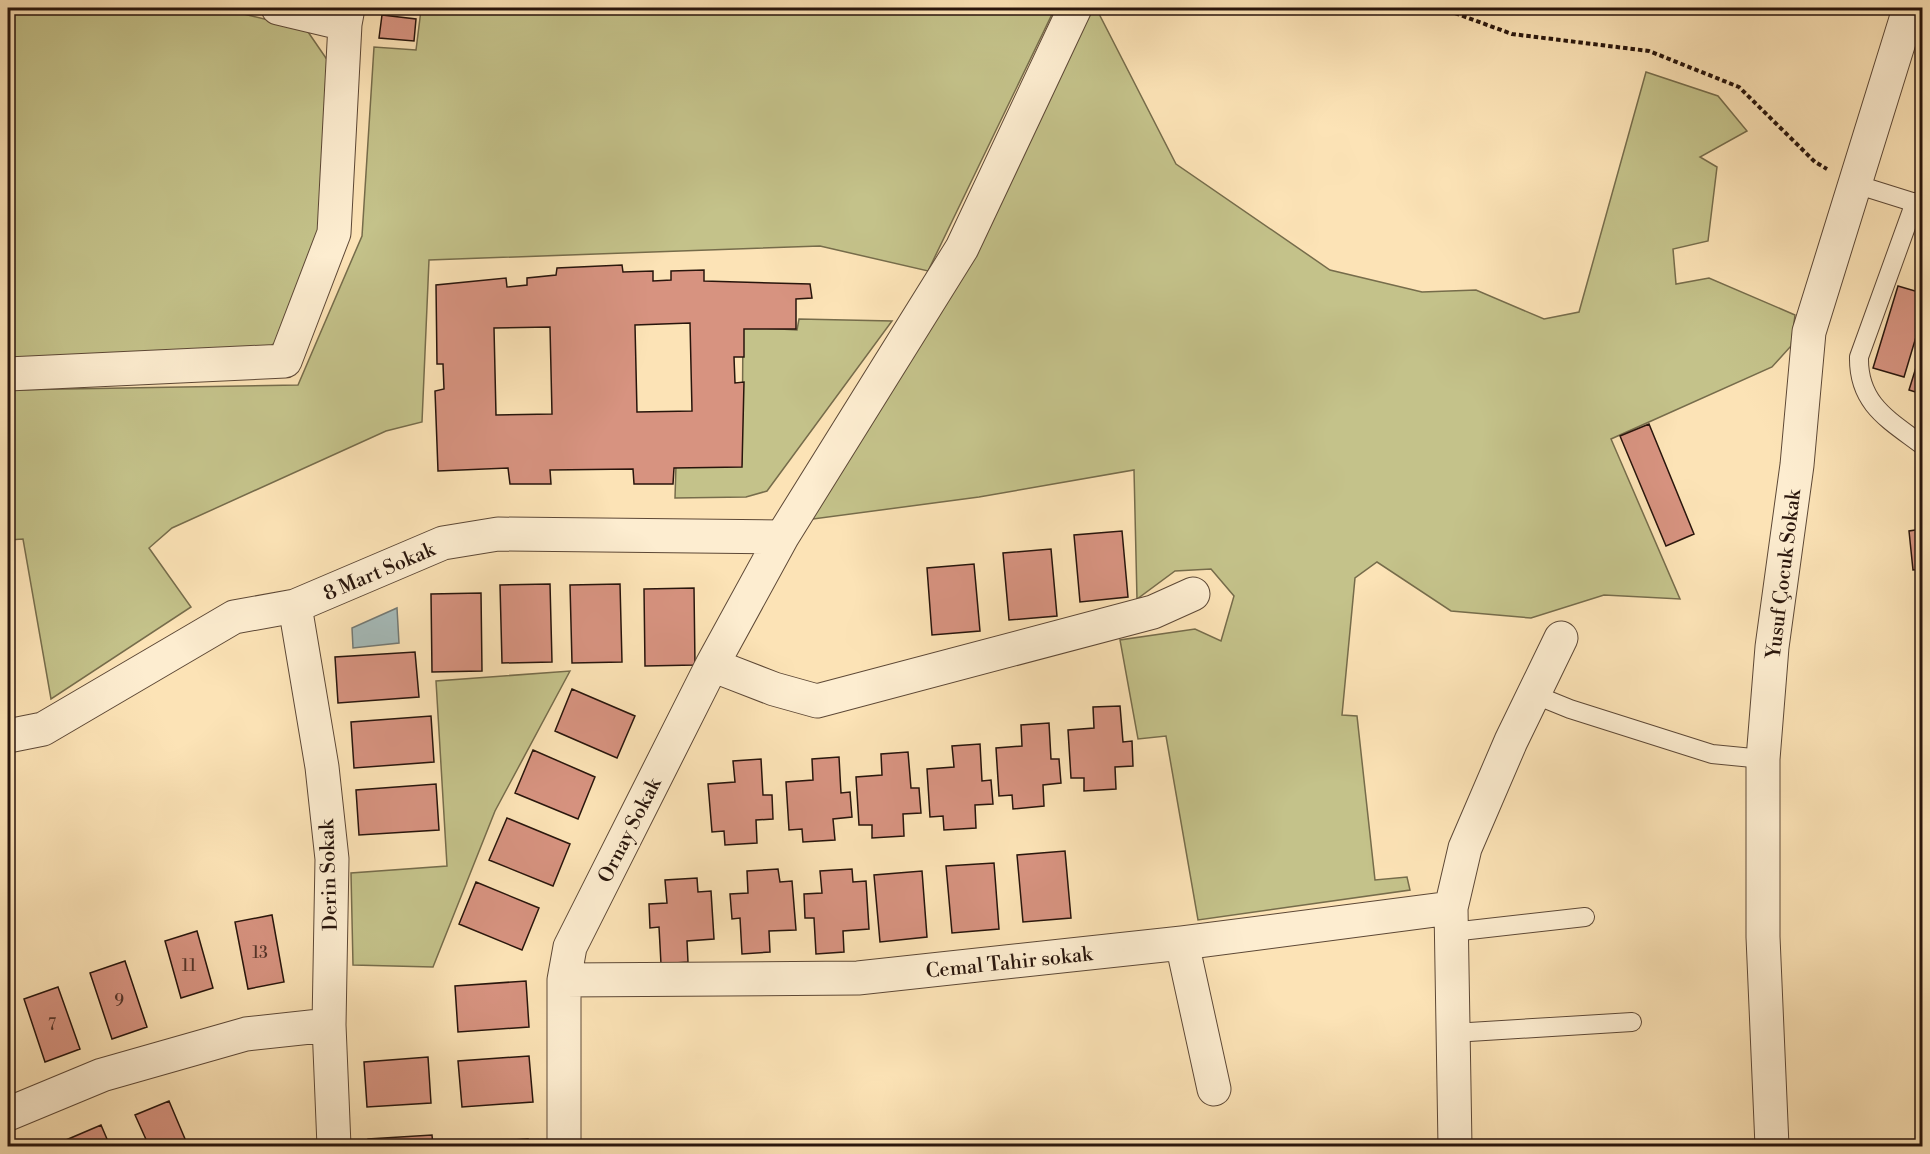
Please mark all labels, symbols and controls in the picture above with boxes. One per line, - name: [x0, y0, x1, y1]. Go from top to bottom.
- street label: Yusuf Çocuk Sokak: [1762, 487, 1807, 661]
- street label: 8 Mart Sokak: [320, 537, 441, 607]
- street label: Ornay Sokak: [593, 773, 668, 887]
- street label: Derin Sokak: [315, 817, 344, 931]
- street label: Cemal Tahir sokak: [925, 942, 1095, 985]
- house number: 13: [252, 943, 268, 963]
- house number: 11: [182, 956, 196, 976]
- house number: 9: [114, 991, 124, 1011]
- house number: 7: [48, 1015, 56, 1035]

